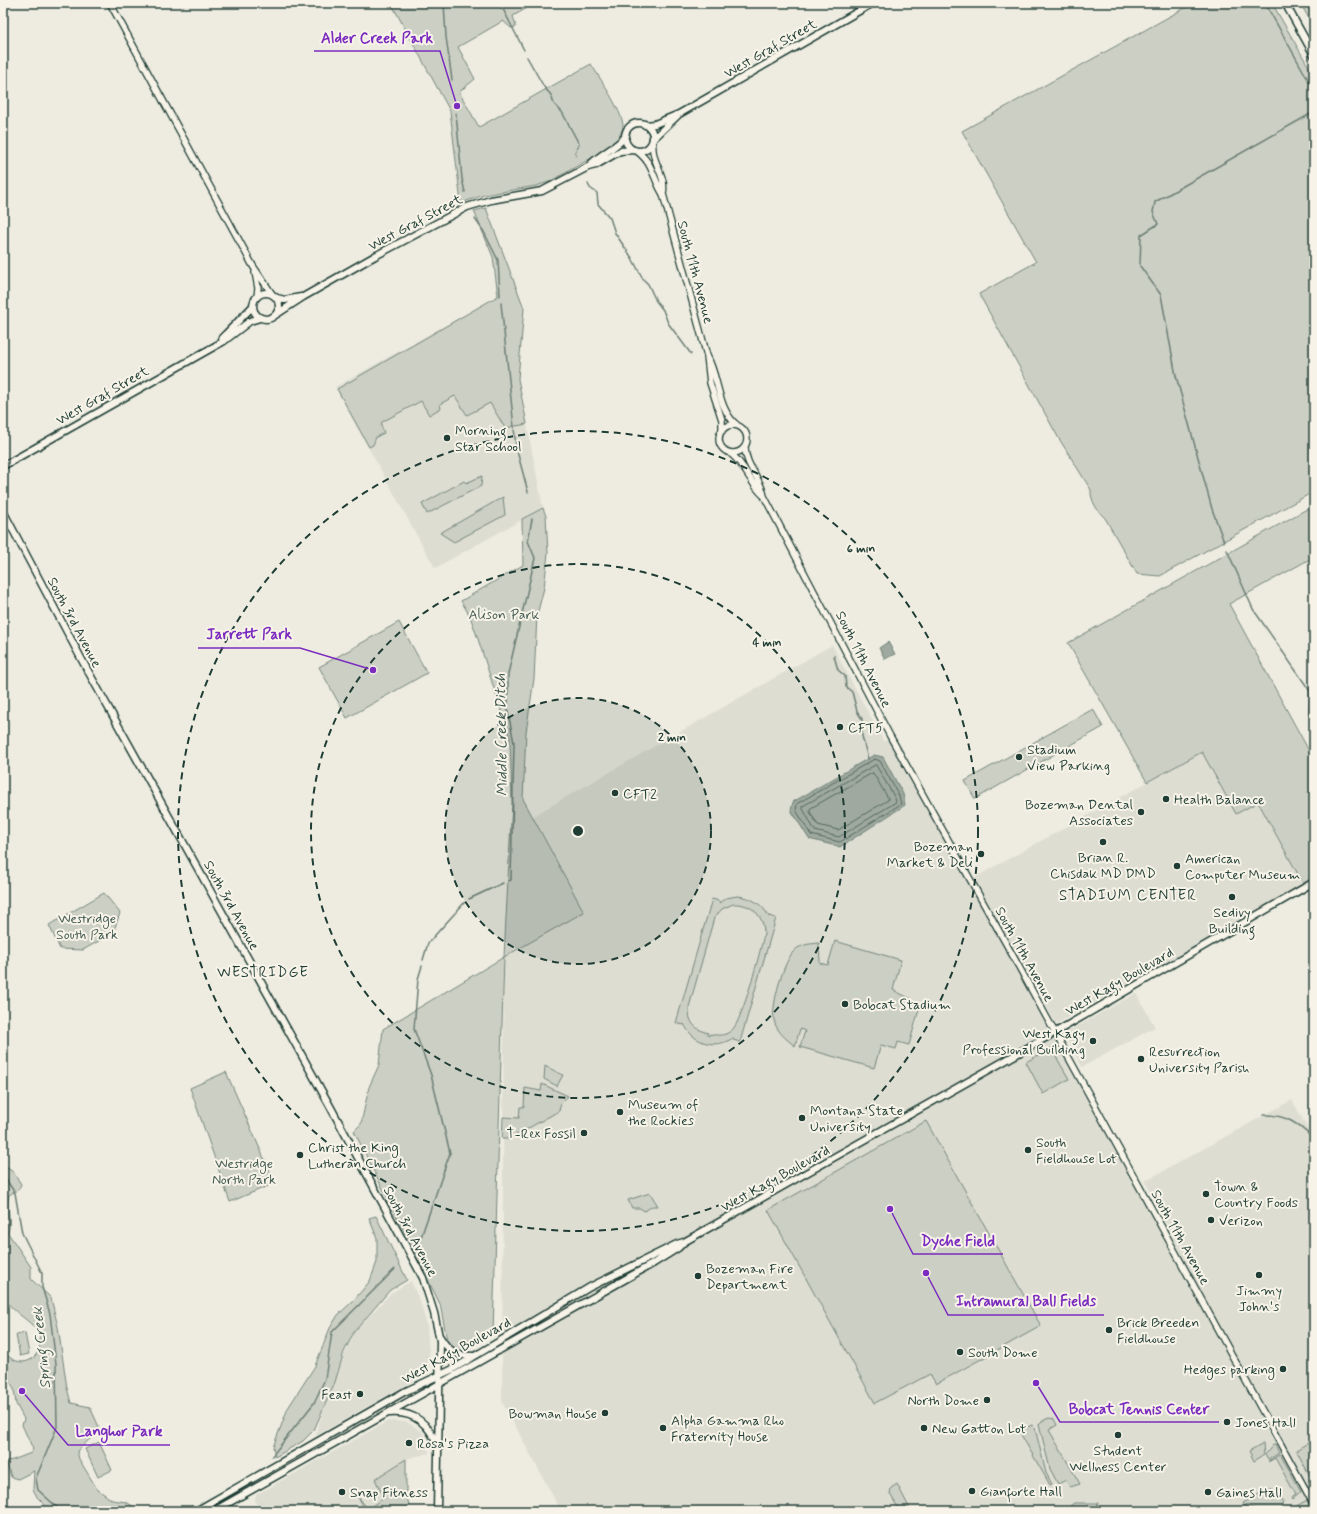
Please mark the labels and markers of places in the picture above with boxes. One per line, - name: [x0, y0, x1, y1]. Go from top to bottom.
- callout: Alder Creek Park: [314, 24, 440, 51]
- place label: Morning Star School: [455, 422, 522, 456]
- marker: Morning Star School: [442, 433, 452, 443]
- callout: Jarrett Park: [198, 621, 300, 648]
- place label: CFT5: [848, 719, 884, 737]
- marker: CFT5: [835, 722, 845, 732]
- place label: Stadium View Parking: [1027, 741, 1110, 775]
- marker: Stadium View Parking: [1014, 752, 1024, 762]
- place label: CFT2: [623, 785, 657, 803]
- marker: CFT2: [610, 788, 620, 798]
- place label: Health Balance: [1174, 791, 1265, 809]
- marker: Health Balance: [1161, 794, 1171, 804]
- place label: Bozeman Dental Associates: [1025, 796, 1133, 830]
- marker: Bozeman Dental Associates: [1136, 807, 1146, 817]
- centre of rings: [571, 824, 585, 838]
- marker: Brian R. Chisdak MD DMD: [1098, 837, 1108, 847]
- place label: Bozeman Market & Deli: [887, 838, 973, 872]
- marker: Bozeman Market & Deli: [976, 849, 986, 859]
- place label: Brian R. Chisdak MD DMD: [1050, 849, 1156, 883]
- place label: American Computer Museum: [1185, 850, 1300, 884]
- marker: American Computer Museum: [1172, 861, 1182, 871]
- marker: Sedivy Building: [1227, 892, 1237, 902]
- place label: Sedivy Building: [1209, 904, 1255, 940]
- place label: Bobcat Stadium: [853, 996, 951, 1014]
- marker: Bobcat Stadium: [840, 999, 850, 1009]
- place label: West Kagy Professional Building: [962, 1025, 1085, 1059]
- marker: West Kagy Professional Building: [1088, 1036, 1098, 1046]
- place label: Resurrection University Parish: [1149, 1043, 1250, 1077]
- marker: Resurrection University Parish: [1136, 1054, 1146, 1064]
- place label: Museum of the Rockies: [628, 1096, 698, 1130]
- place label: Montana State University: [810, 1102, 903, 1136]
- marker: Museum of the Rockies: [615, 1107, 625, 1117]
- marker: Montana State University: [797, 1113, 807, 1123]
- place label: T-Rex Fossil: [506, 1125, 576, 1143]
- marker: T-Rex Fossil: [579, 1128, 589, 1138]
- place label: South Fieldhouse Lot: [1036, 1134, 1117, 1168]
- place label: Christ the King Lutheran Church: [308, 1139, 406, 1173]
- marker: South Fieldhouse Lot: [1023, 1145, 1033, 1155]
- marker: Christ the King Lutheran Church: [295, 1150, 305, 1160]
- place label: Town & Country Foods: [1214, 1178, 1298, 1212]
- marker: Town & Country Foods: [1201, 1189, 1211, 1199]
- place label: Verizon: [1219, 1212, 1263, 1230]
- marker: Verizon: [1206, 1215, 1216, 1225]
- callout: Dyche Field: [913, 1227, 1003, 1254]
- place label: Bozeman Fire Department: [706, 1260, 793, 1294]
- marker: Jimmy John's: [1254, 1270, 1264, 1280]
- marker: Bozeman Fire Department: [693, 1271, 703, 1281]
- place label: Jimmy John's: [1236, 1282, 1282, 1316]
- callout: Intramural Ball Fields: [948, 1288, 1104, 1315]
- place label: Brick Breeden Fieldhouse: [1117, 1314, 1199, 1348]
- marker: Brick Breeden Fieldhouse: [1104, 1325, 1114, 1335]
- place label: South Dome: [968, 1344, 1037, 1362]
- marker: South Dome: [955, 1347, 965, 1357]
- place label: Hedges parking: [1184, 1361, 1275, 1380]
- marker: Hedges parking: [1278, 1364, 1288, 1374]
- place label: Feast: [321, 1386, 352, 1404]
- marker: Feast: [355, 1389, 365, 1399]
- place label: North Dome: [907, 1392, 979, 1410]
- marker: North Dome: [982, 1395, 992, 1405]
- callout: Bobcat Tennis Center: [1060, 1395, 1219, 1422]
- place label: Bowman House: [508, 1405, 597, 1423]
- marker: Bowman House: [600, 1408, 610, 1418]
- place label: Alpha Gamma Rho Fraternity House: [671, 1412, 784, 1446]
- place label: Jones Hall: [1235, 1414, 1296, 1432]
- marker: Jones Hall: [1222, 1417, 1232, 1427]
- callout: Langhor Park: [68, 1418, 170, 1445]
- place label: New Gatton Lot: [932, 1420, 1027, 1438]
- marker: Alpha Gamma Rho Fraternity House: [658, 1423, 668, 1433]
- marker: New Gatton Lot: [919, 1423, 929, 1433]
- marker: Student Wellness Center: [1113, 1430, 1123, 1440]
- place label: Rosa's Pizza: [417, 1435, 489, 1453]
- marker: Rosa's Pizza: [404, 1438, 414, 1448]
- place label: Student Wellness Center: [1069, 1442, 1167, 1476]
- place label: Gianforte Hall: [980, 1483, 1062, 1503]
- place label: Snap Fitness: [350, 1484, 428, 1502]
- place label: Gaines Hall: [1216, 1484, 1282, 1502]
- marker: Gianforte Hall: [967, 1486, 977, 1496]
- marker: Snap Fitness: [337, 1487, 347, 1497]
- marker: Gaines Hall: [1203, 1487, 1213, 1497]

